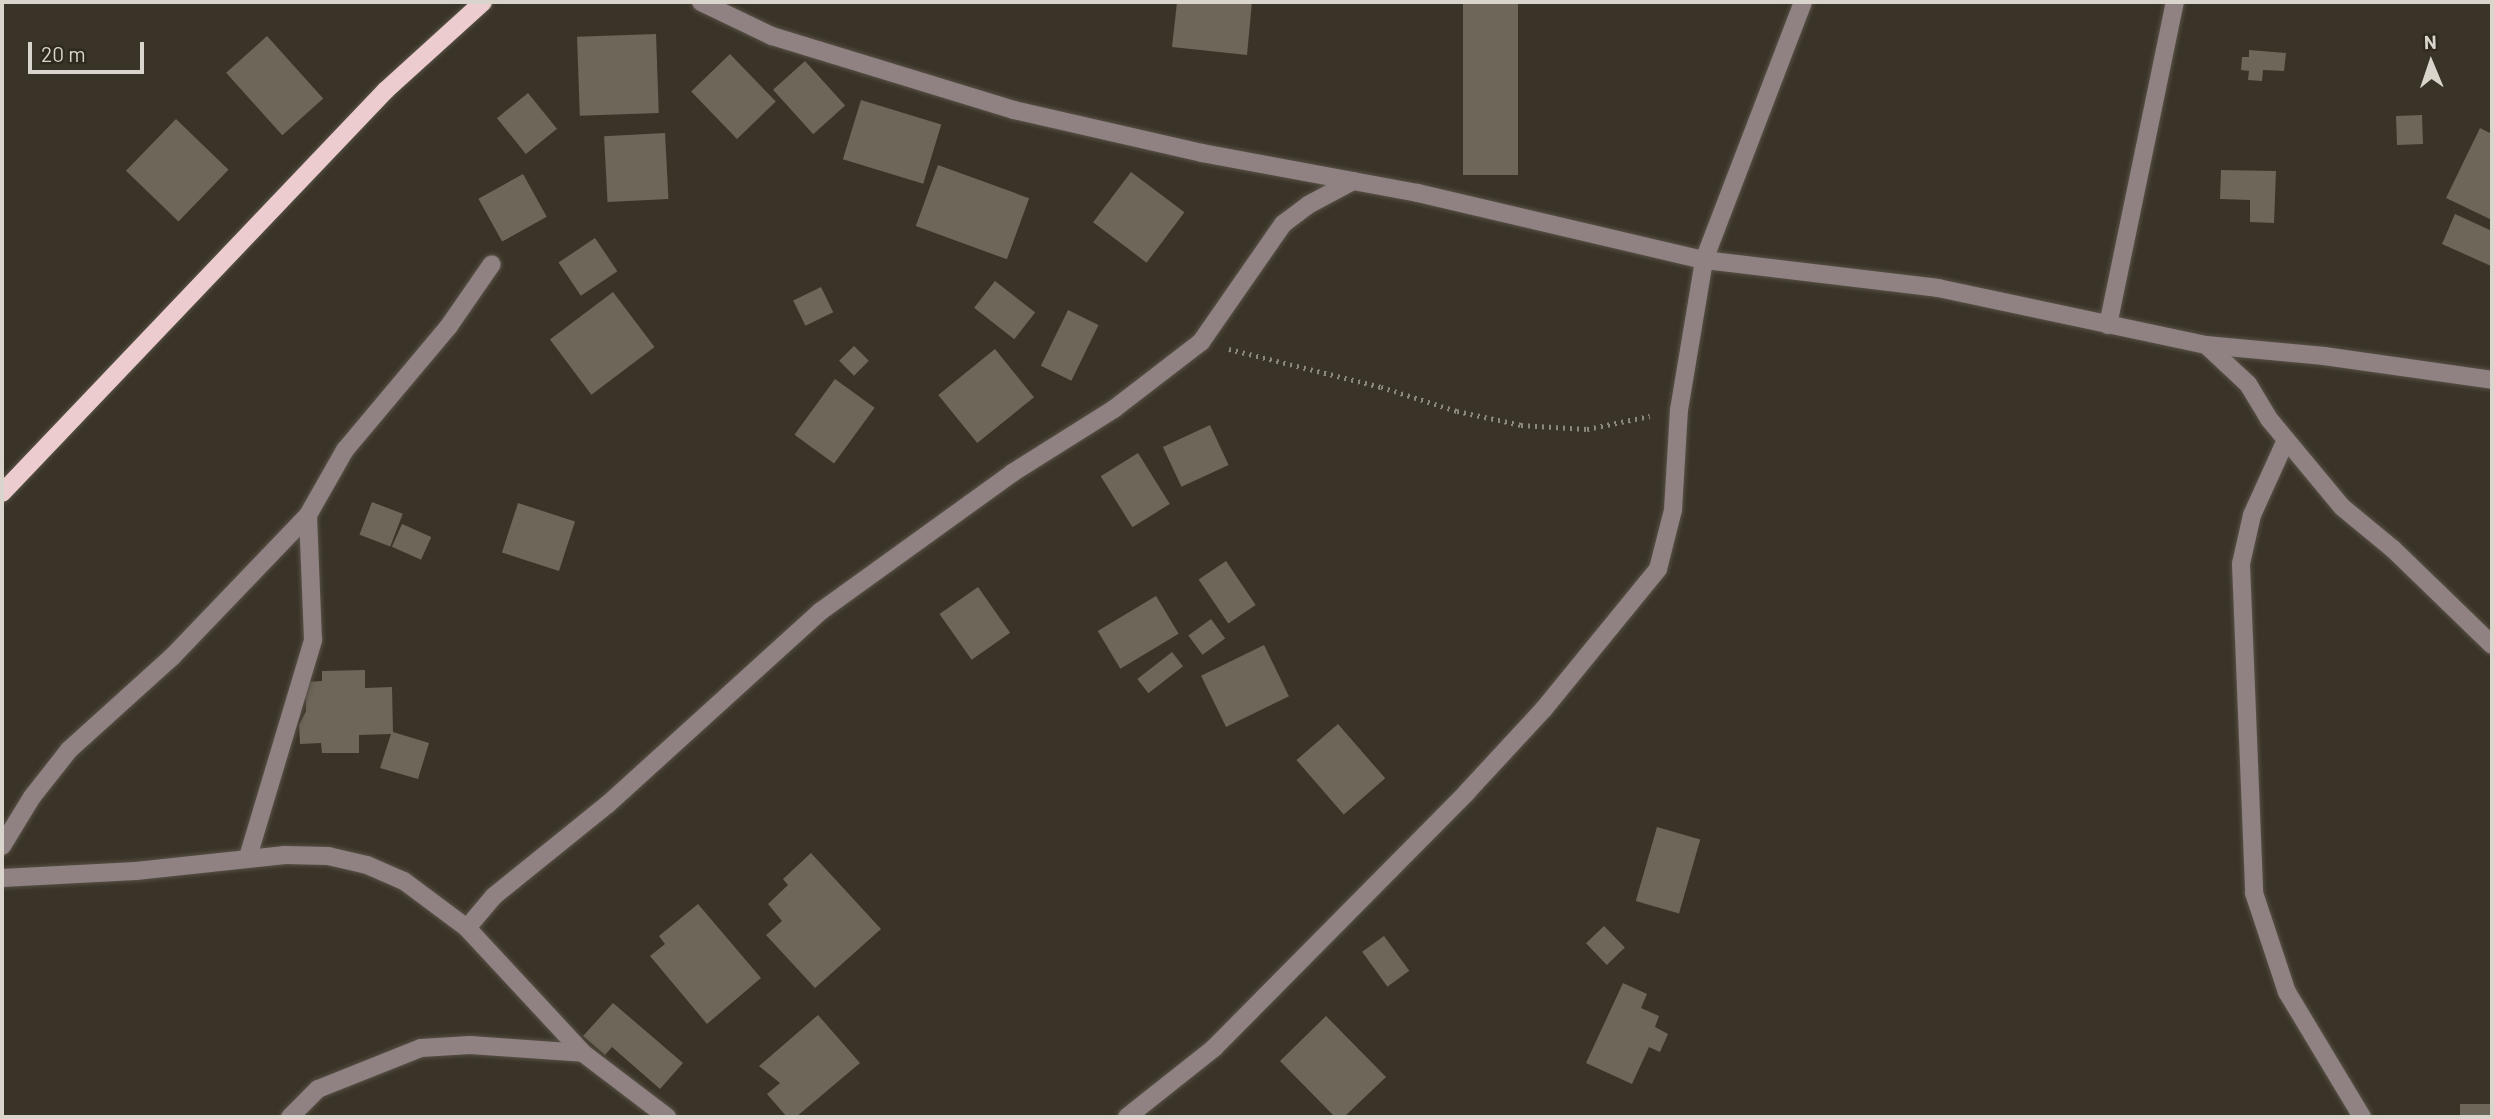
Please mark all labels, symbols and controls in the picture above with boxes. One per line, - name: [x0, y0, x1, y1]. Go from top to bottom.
- scale bar: [32, 28, 147, 72]
- north arrow: [2396, 28, 2466, 98]
- text: N: [2424, 30, 2437, 53]
- text: 20 m: [41, 41, 86, 66]

